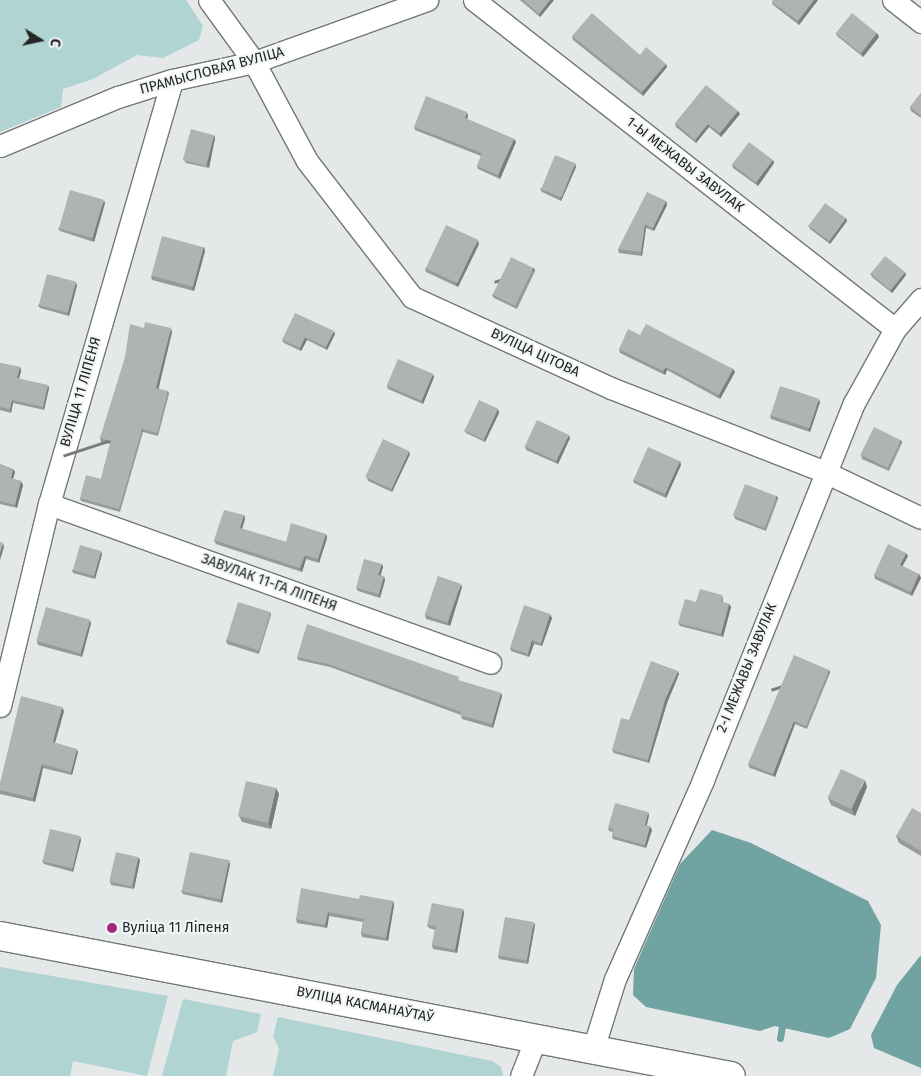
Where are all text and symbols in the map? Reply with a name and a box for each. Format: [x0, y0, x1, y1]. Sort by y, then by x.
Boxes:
north arrow [15, 15, 65, 65]
text: С [46, 37, 64, 48]
street label: ПРАМЫСЛОВАЯ ВУЛІЦА [138, 44, 286, 98]
street label: 1-Ы МЕЖАВЫ ЗАВУЛАК [623, 114, 747, 216]
street label: ВУЛІЦА ЦІТОВА [488, 325, 582, 381]
street label: ВУЛІЦА 11 ЛІПЕНЯ [57, 335, 105, 449]
street label: ЗАВУЛАК 11-ГА ЛІПЕНЯ [199, 551, 339, 615]
street label: 2-І МЕЖАВЫ ЗАВУЛАК [713, 601, 781, 735]
place label: Вуліца 11 Ліпеня [122, 920, 229, 936]
marker: Вуліца 11 Ліпеня [106, 922, 118, 934]
street label: ВУЛІЦА КАСМАНАЎТАЎ [295, 983, 435, 1027]

